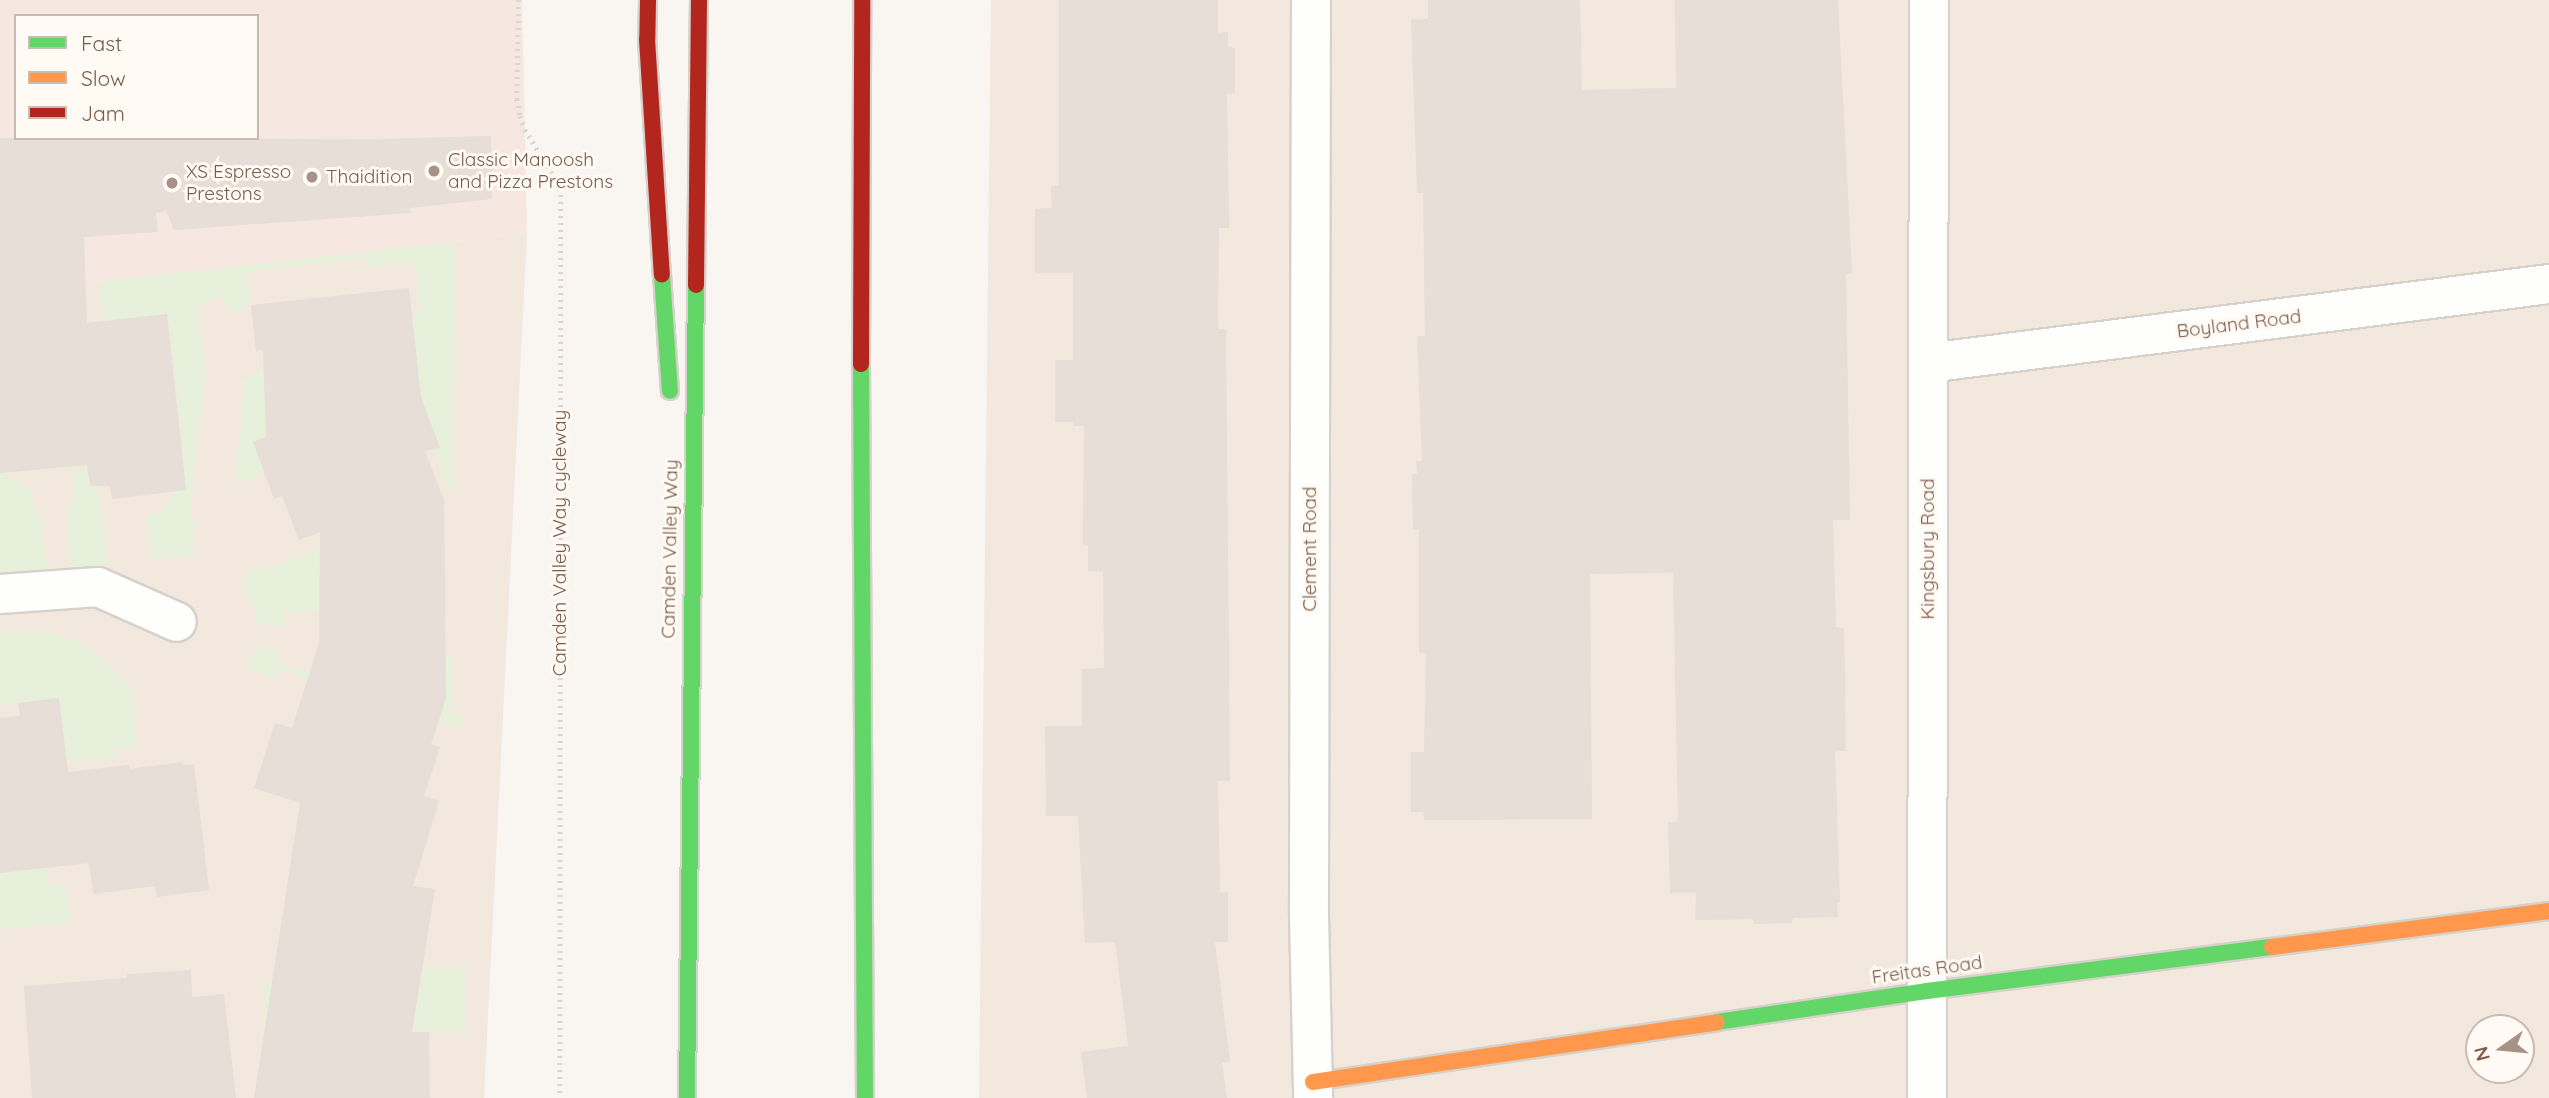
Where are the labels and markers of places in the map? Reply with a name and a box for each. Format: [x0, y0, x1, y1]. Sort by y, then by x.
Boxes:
place label: Classic Manoosh and Pizza Prestons [448, 149, 613, 193]
place label: XS Espresso Prestons [186, 161, 291, 205]
marker: Classic Manoosh and Pizza Prestons [426, 163, 442, 179]
place label: Thaidition [326, 166, 412, 188]
marker: Thaidition [304, 169, 320, 185]
marker: XS Espresso Prestons [164, 175, 180, 191]

